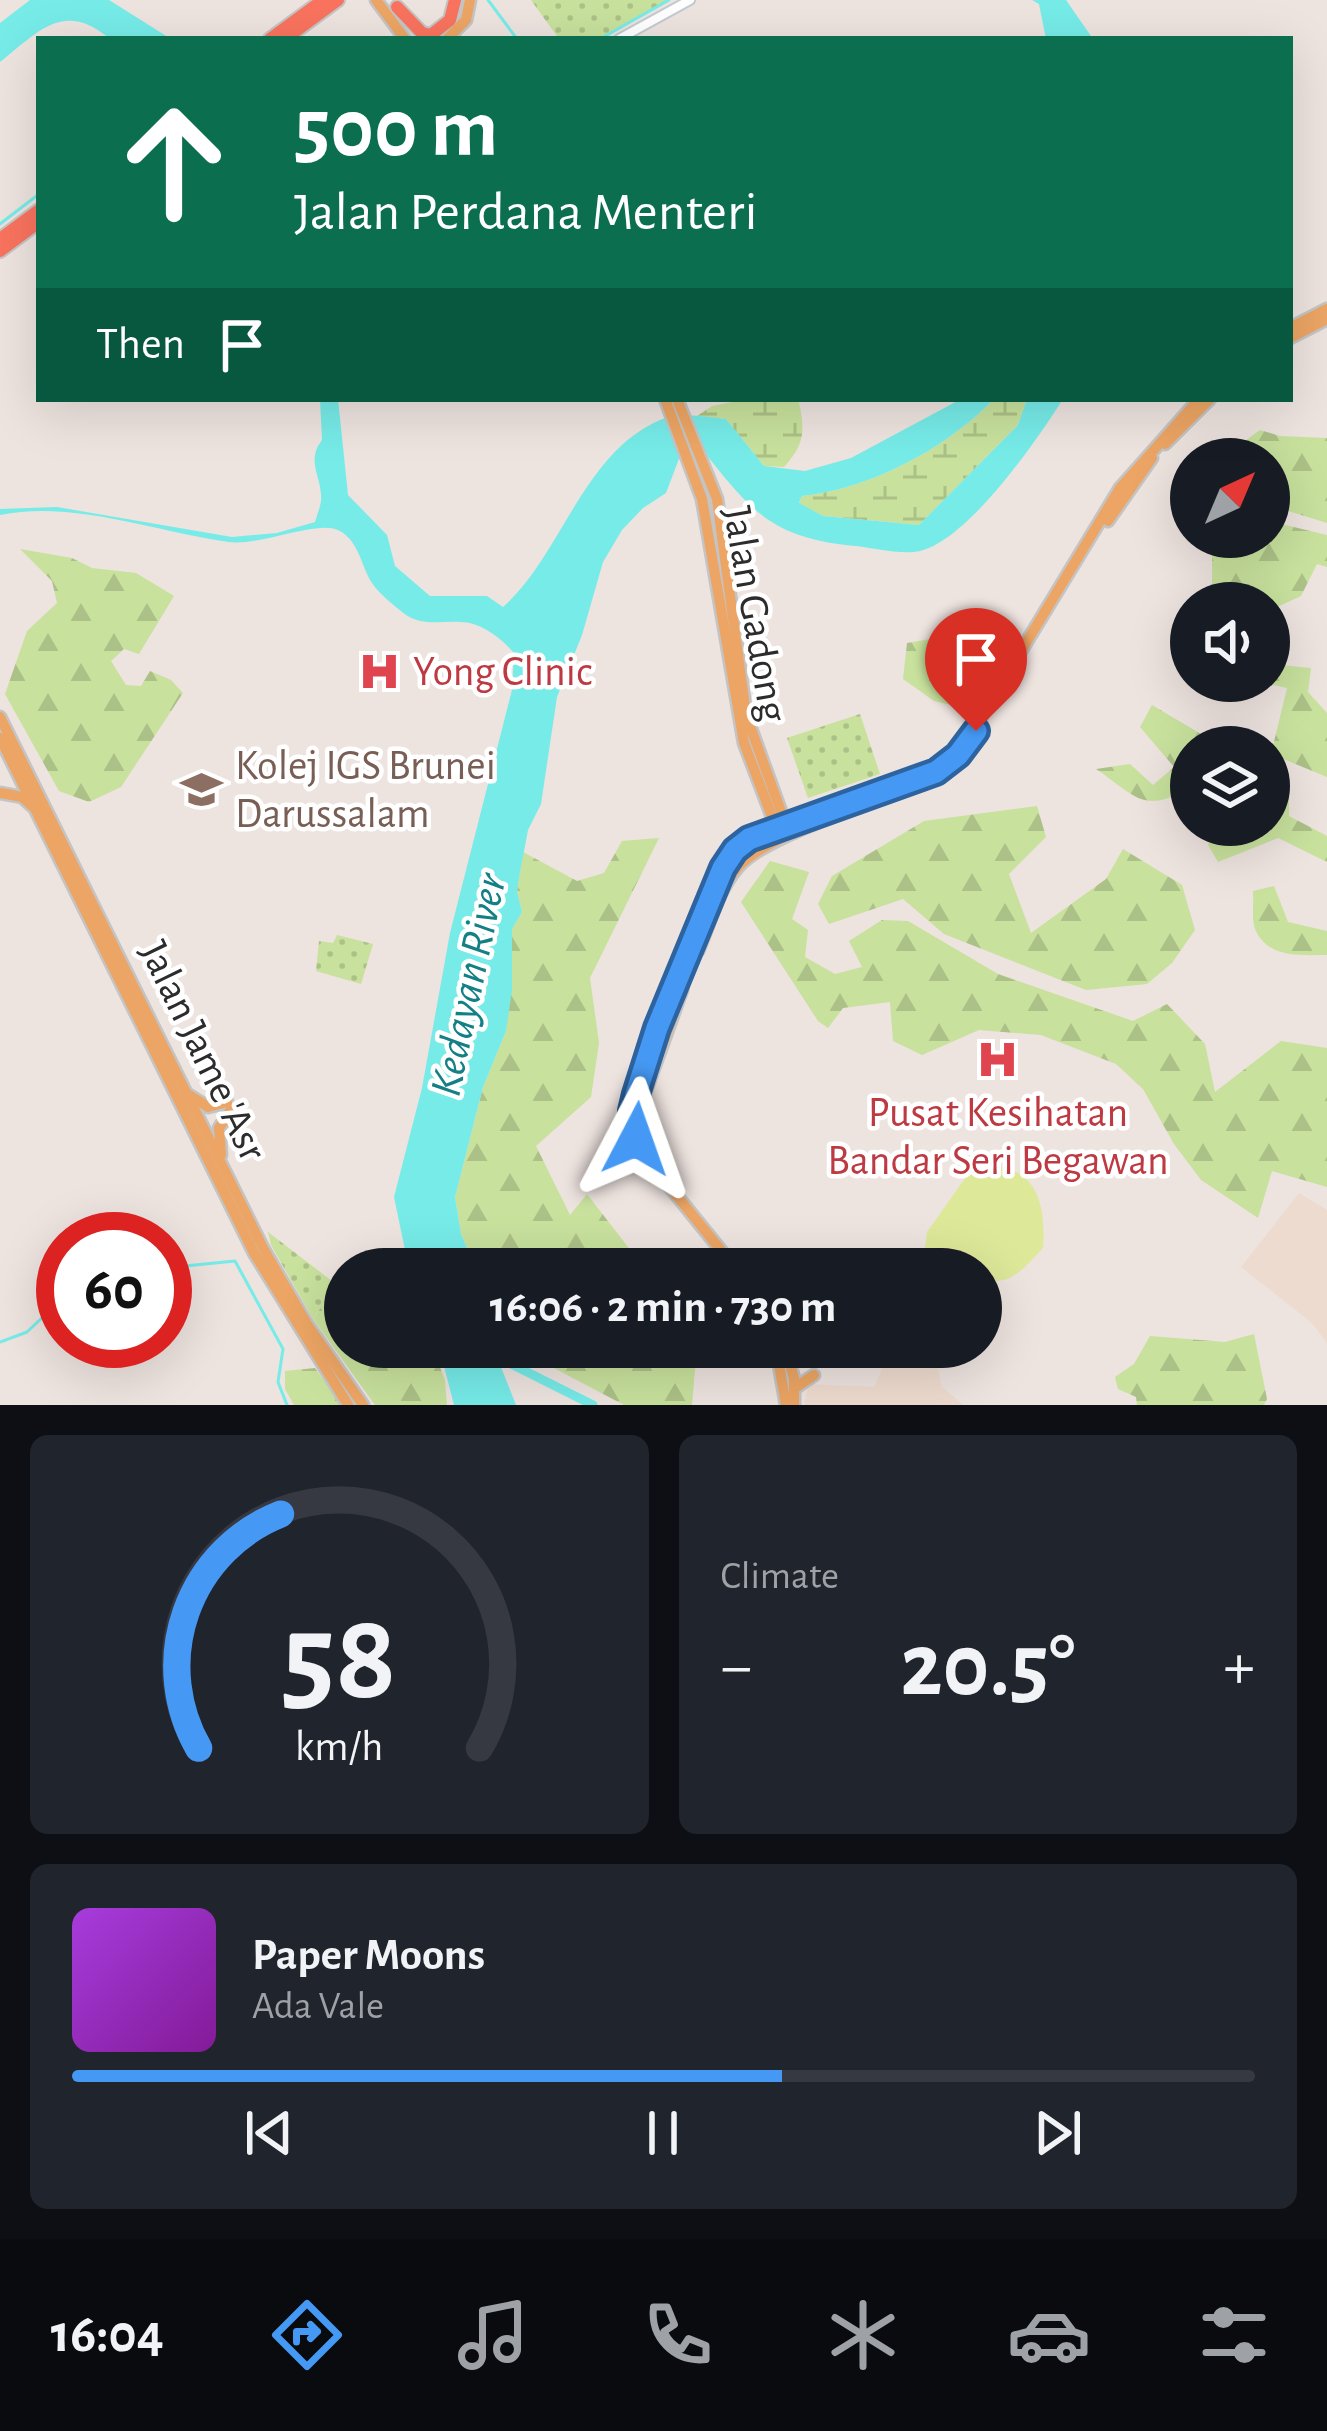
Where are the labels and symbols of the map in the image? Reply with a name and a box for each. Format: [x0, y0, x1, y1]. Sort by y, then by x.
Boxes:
north arrow [1170, 438, 1290, 558]
street label: Jalan Gadong [715, 503, 795, 725]
pin [925, 608, 1027, 731]
hospital icon: Yong Clinic [356, 649, 402, 695]
place label: Yong Clinic [413, 651, 592, 693]
place label: Kolej IGS Brunei Darussalam [235, 745, 496, 835]
school or university icon: Kolej IGS Brunei Darussalam [178, 767, 224, 813]
water label: Kedayan River [423, 868, 515, 1100]
street label: Jalan Jame 'Asr [132, 935, 274, 1168]
hospital icon: Pusat Kesihatan Bandar Seri Begawan [975, 1036, 1021, 1082]
position arrow [573, 1076, 699, 1202]
place label: Pusat Kesihatan Bandar Seri Begawan [827, 1092, 1169, 1182]
speed limit sign: 60 [36, 1212, 192, 1368]

